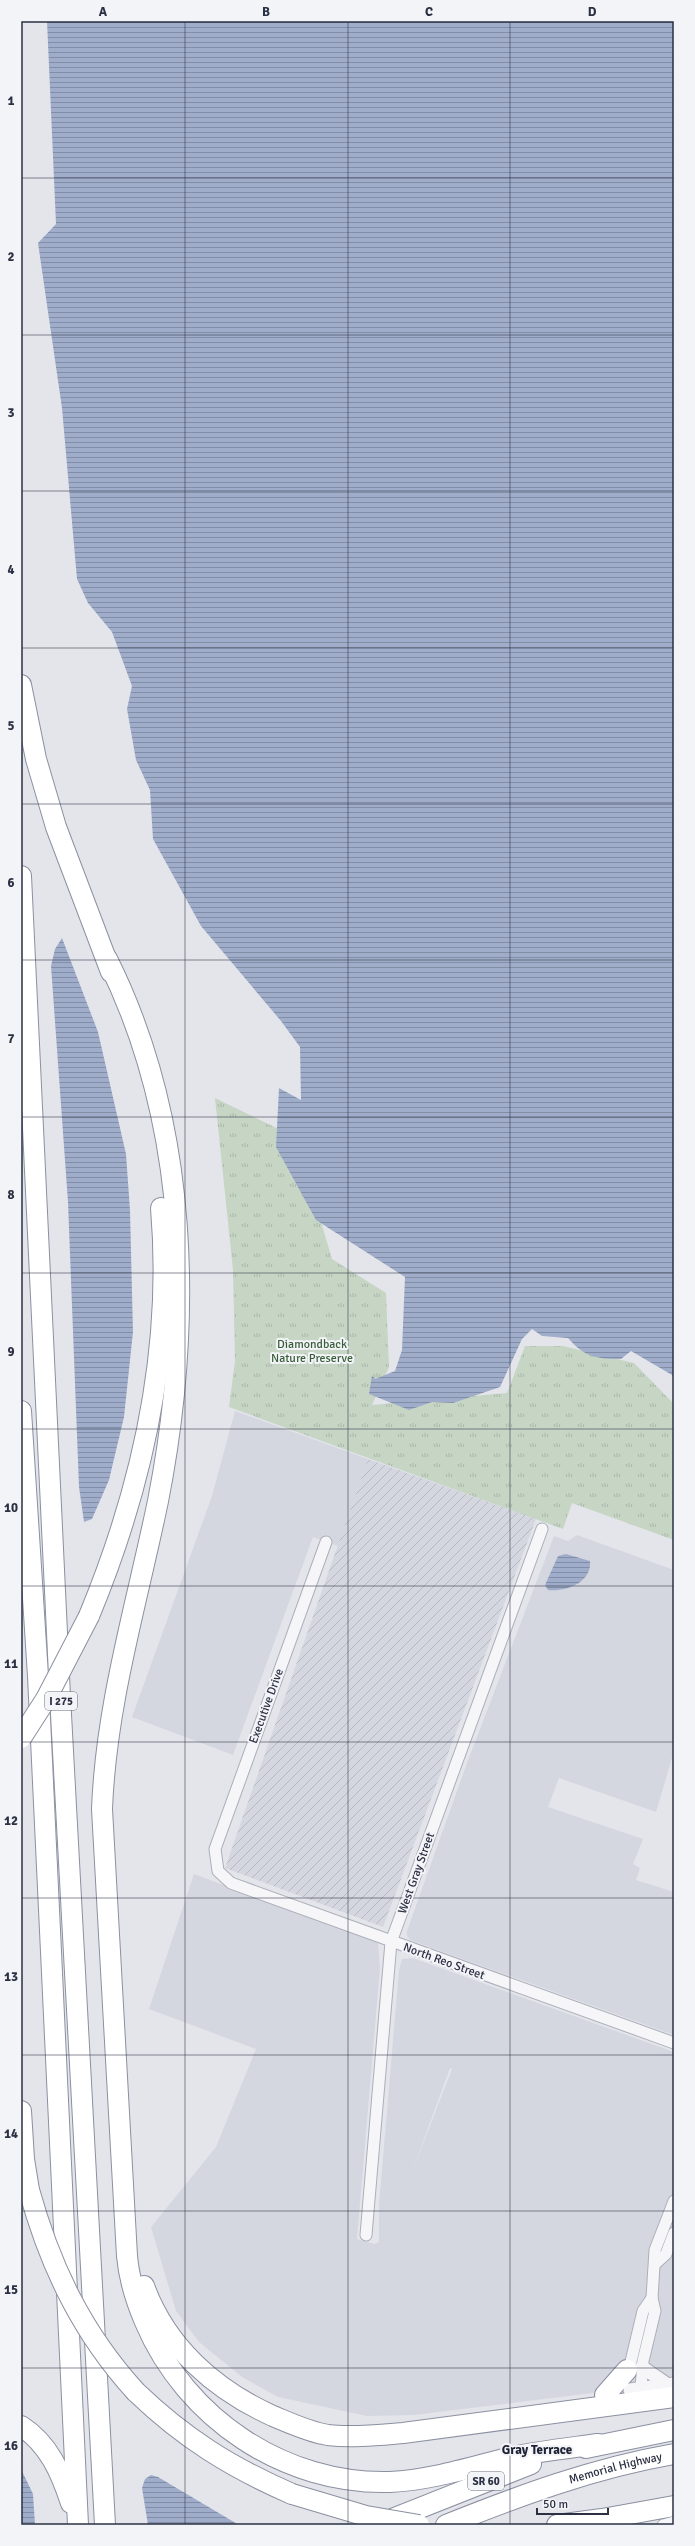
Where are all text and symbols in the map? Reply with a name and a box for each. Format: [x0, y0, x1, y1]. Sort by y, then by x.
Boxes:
text: A [99, 4, 108, 20]
text: B [262, 4, 270, 20]
text: C [425, 4, 433, 20]
text: D [588, 4, 597, 20]
text: 1 [7, 93, 15, 109]
text: 2 [7, 249, 15, 265]
text: 3 [7, 405, 15, 421]
text: 4 [7, 562, 15, 578]
text: 5 [7, 718, 15, 734]
text: 6 [7, 875, 15, 891]
text: 7 [7, 1031, 15, 1047]
text: 8 [7, 1187, 15, 1203]
park label: Diamondback Nature Preserve [271, 1337, 353, 1366]
text: 9 [7, 1344, 15, 1360]
text: 10 [4, 1500, 18, 1516]
text: 11 [4, 1656, 18, 1672]
street label: Executive Drive [246, 1667, 287, 1746]
road number: I 275 [45, 1692, 77, 1710]
text: 12 [4, 1813, 18, 1829]
street label: West Gray Street [395, 1831, 438, 1916]
street label: North Reo Street [401, 1940, 487, 1983]
text: 13 [4, 1969, 18, 1985]
text: 14 [4, 2126, 18, 2142]
text: 15 [4, 2282, 18, 2298]
text: 16 [4, 2438, 18, 2454]
district label: Gray Terrace [502, 2442, 573, 2458]
street label: Memorial Highway [567, 2449, 664, 2488]
road number: SR 60 [468, 2472, 504, 2490]
scale bar [537, 2490, 608, 2516]
text: 50 m [543, 2497, 568, 2512]

